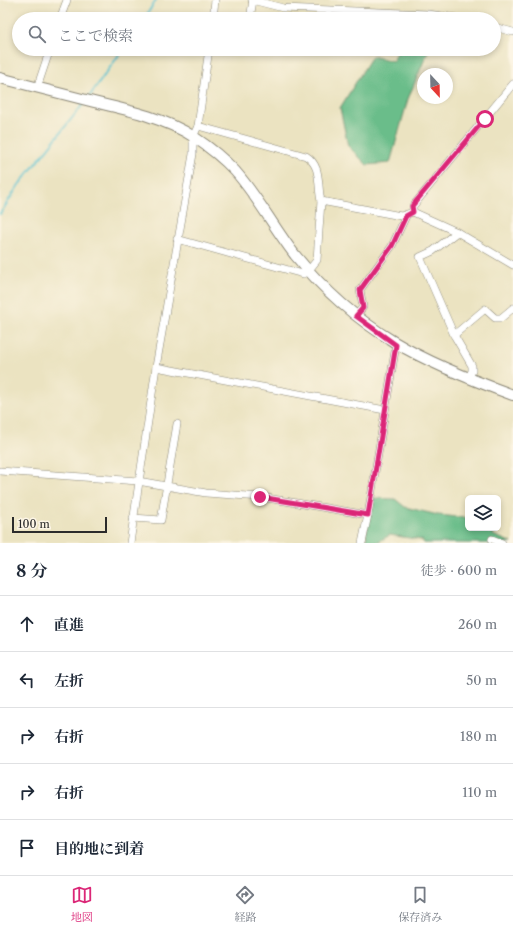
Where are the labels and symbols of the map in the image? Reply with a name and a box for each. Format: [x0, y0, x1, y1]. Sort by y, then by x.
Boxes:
north arrow [417, 68, 453, 104]
route start [476, 110, 494, 128]
route end [251, 488, 269, 506]
scale bar [12, 515, 107, 534]

